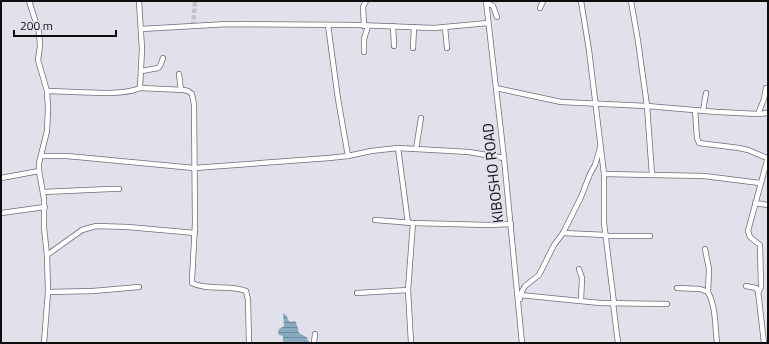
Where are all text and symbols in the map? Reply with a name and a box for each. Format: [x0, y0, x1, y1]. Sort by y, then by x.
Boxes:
scale bar [14, 12, 116, 38]
text: 200 m [20, 16, 53, 35]
street label: KIBOSHO ROAD [476, 122, 509, 224]

